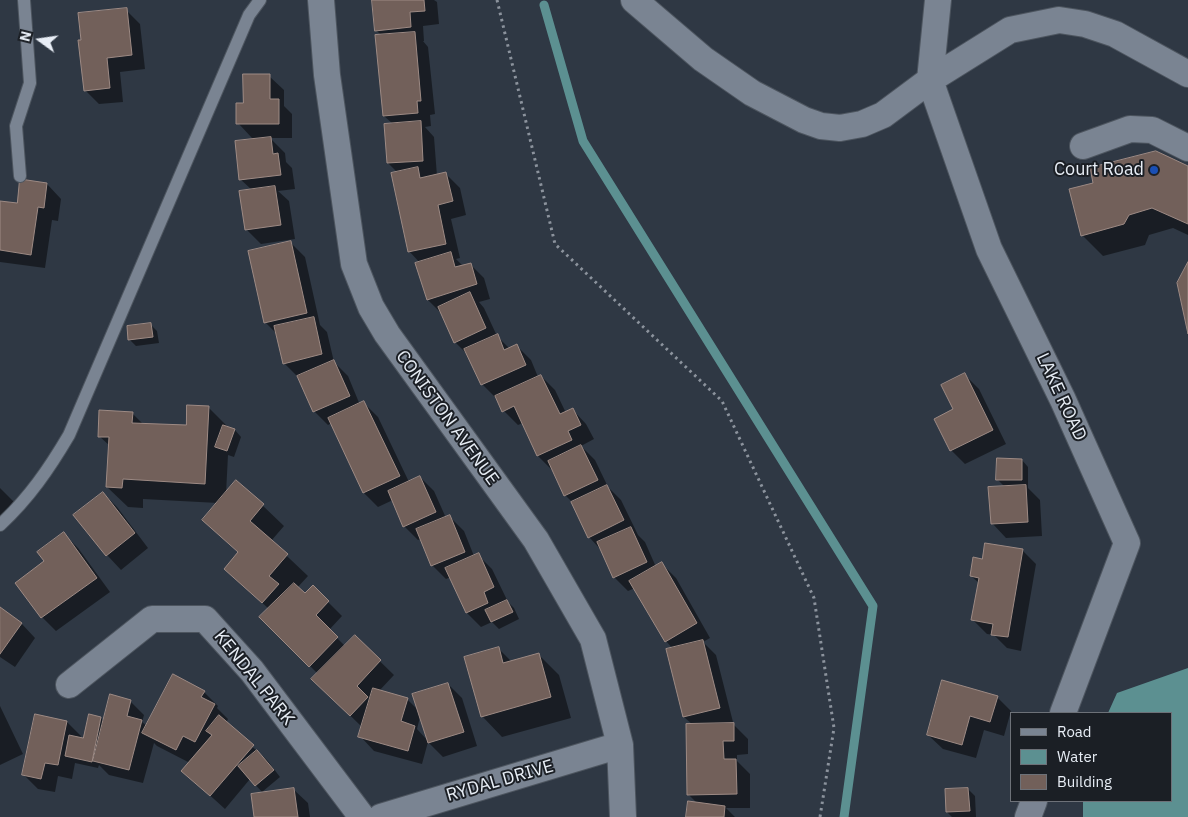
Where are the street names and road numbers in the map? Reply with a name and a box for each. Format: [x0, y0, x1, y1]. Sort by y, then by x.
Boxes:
street label: CONISTON AVENUE [391, 346, 503, 490]
street label: LAKE ROAD [1031, 350, 1091, 444]
street label: KENDAL PARK [209, 626, 299, 730]
street label: RYDAL DRIVE [444, 755, 556, 807]

